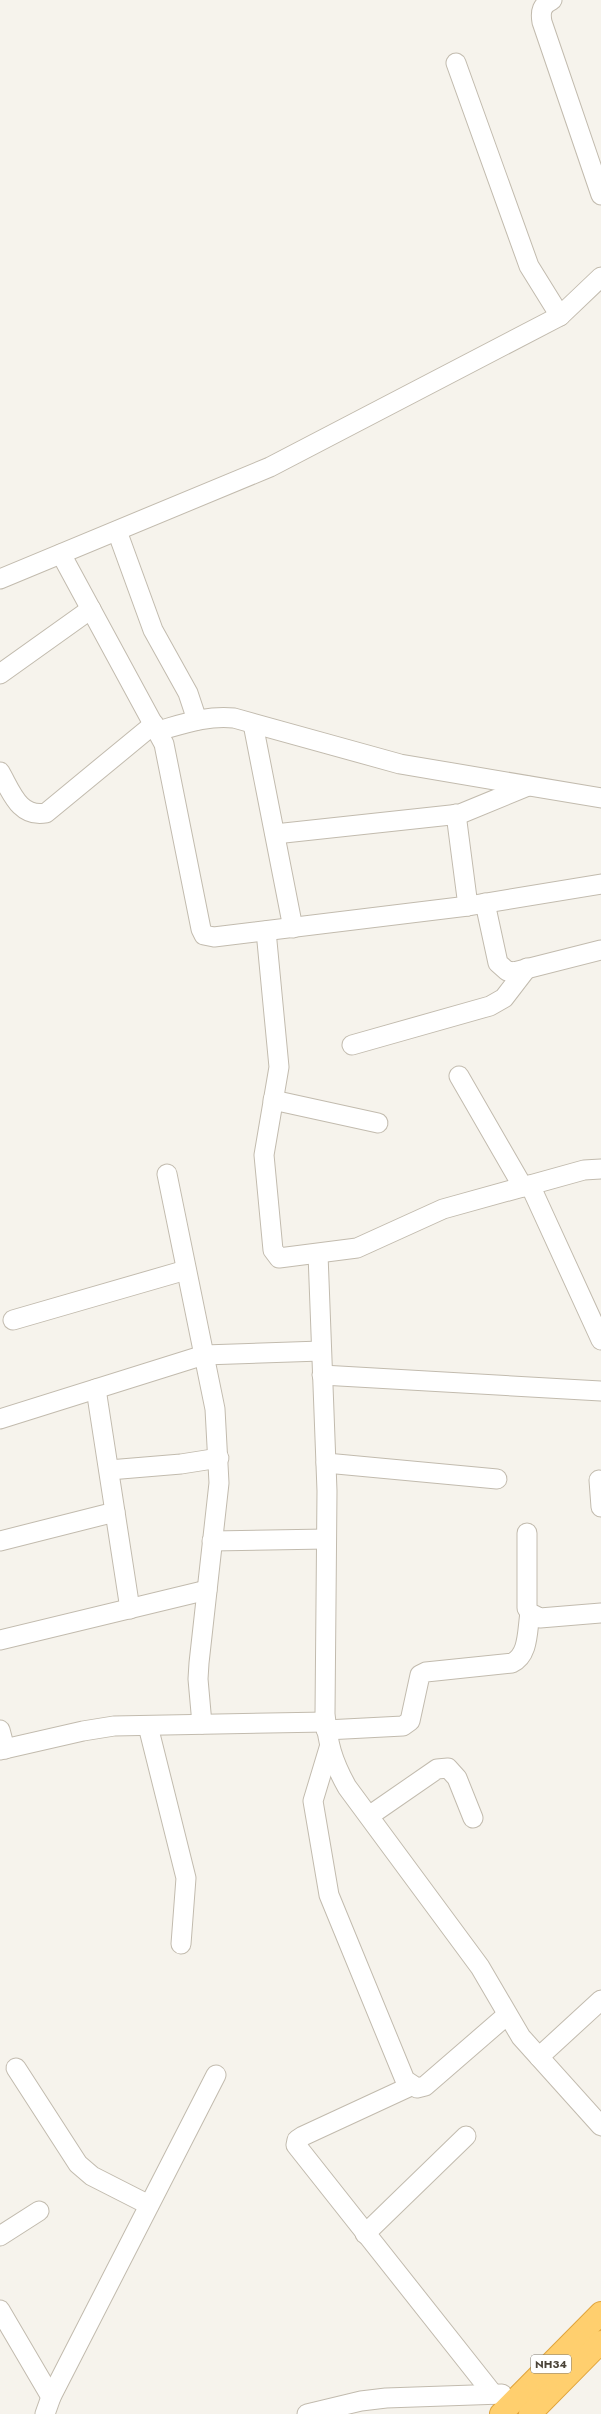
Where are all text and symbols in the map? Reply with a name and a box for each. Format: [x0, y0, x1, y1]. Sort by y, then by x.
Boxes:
road number: NH34 [531, 2355, 571, 2373]

